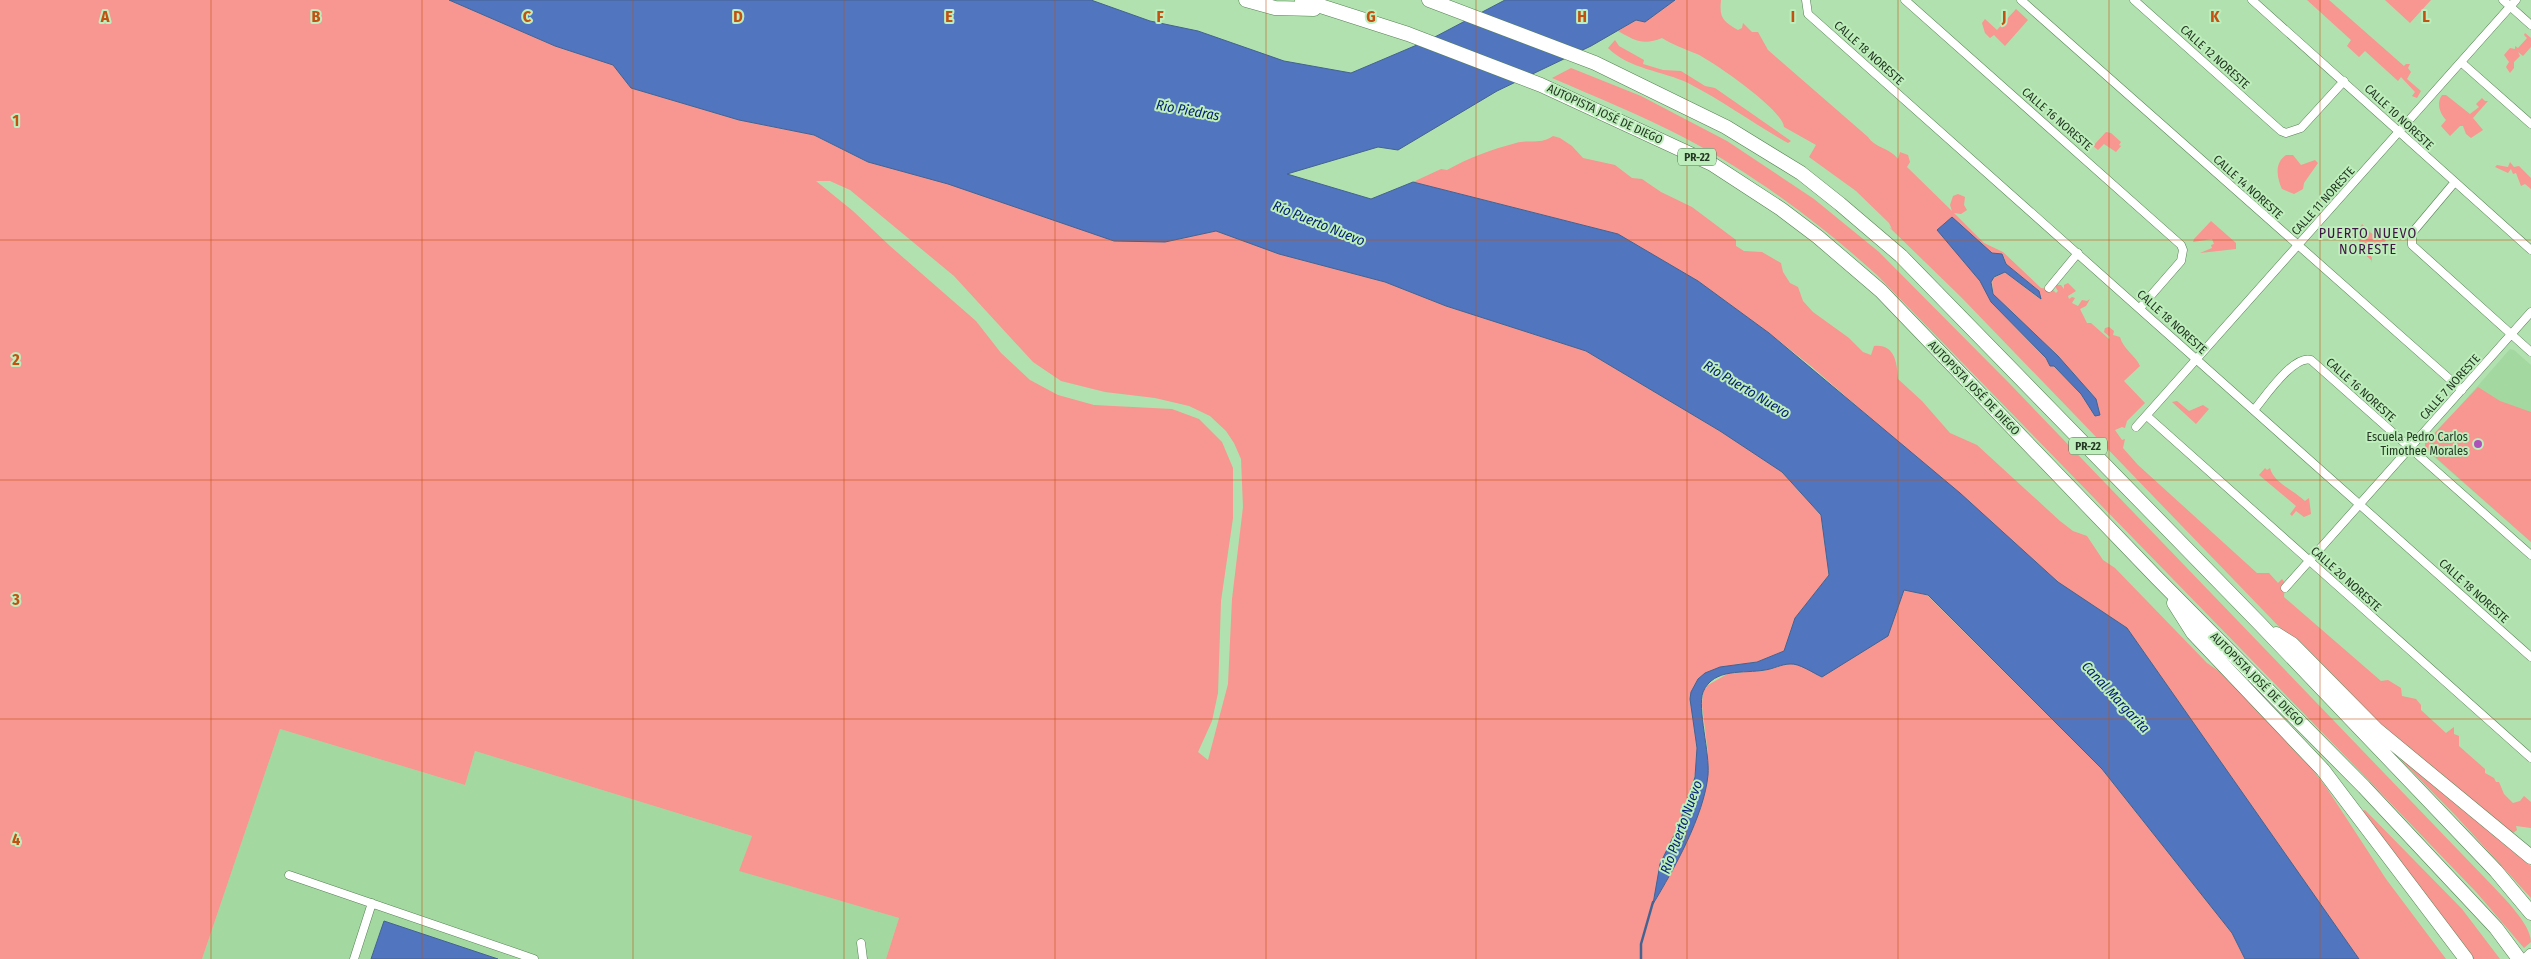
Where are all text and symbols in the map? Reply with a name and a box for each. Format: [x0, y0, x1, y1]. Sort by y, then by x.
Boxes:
text: A [100, 7, 110, 26]
text: B [312, 7, 321, 26]
text: C [523, 7, 532, 26]
text: D [733, 7, 743, 26]
text: E [945, 7, 953, 26]
text: F [1156, 7, 1164, 26]
text: G [1366, 7, 1376, 26]
text: H [1577, 7, 1587, 26]
text: I [1791, 7, 1795, 26]
text: J [2001, 7, 2006, 26]
text: K [2210, 7, 2220, 26]
text: L [2422, 7, 2430, 26]
street label: CALLE 18 NORESTE [1831, 18, 1907, 88]
street label: CALLE 12 NORESTE [2178, 22, 2253, 92]
street label: AUTOPISTA JOSÉ DE DIEGO [1545, 80, 1665, 147]
street label: CALLE 10 NORESTE [2362, 82, 2437, 153]
street label: CALLE 16 NORESTE [2019, 85, 2095, 154]
water label: Río Piedras [1155, 97, 1221, 124]
text: 1 [13, 111, 19, 130]
road number: PR-22 [1678, 148, 1716, 166]
street label: CALLE 14 NORESTE [2210, 152, 2286, 222]
street label: CALLE 11 NORESTE [2289, 164, 2358, 238]
water label: Río Puerto Nuevo [1270, 197, 1367, 250]
district label: PUERTO NUEVO NORESTE [2319, 225, 2417, 258]
street label: CALLE 18 NORESTE [2134, 287, 2210, 357]
street label: AUTOPISTA JOSÉ DE DIEGO [1925, 337, 2023, 438]
text: 2 [11, 350, 20, 369]
street label: CALLE 7 NORESTE [2417, 351, 2483, 422]
street label: CALLE 16 NORESTE [2323, 355, 2399, 425]
water label: Río Puerto Nuevo [1700, 357, 1793, 422]
place label: Escuela Pedro Carlos Timothee Morales [2366, 430, 2468, 458]
road number: PR-22 [2069, 438, 2107, 454]
marker: Escuela Pedro Carlos Timothee Morales [2472, 438, 2484, 450]
street label: CALLE 20 NORESTE [2308, 544, 2384, 614]
street label: CALLE 18 NORESTE [2436, 556, 2512, 626]
text: 3 [11, 590, 20, 609]
street label: AUTOPISTA JOSÉ DE DIEGO [2208, 629, 2307, 728]
water label: Canal Margarita [2078, 658, 2153, 737]
water label: Río Puerto Nuevo [1657, 778, 1706, 876]
text: 4 [12, 830, 20, 849]

